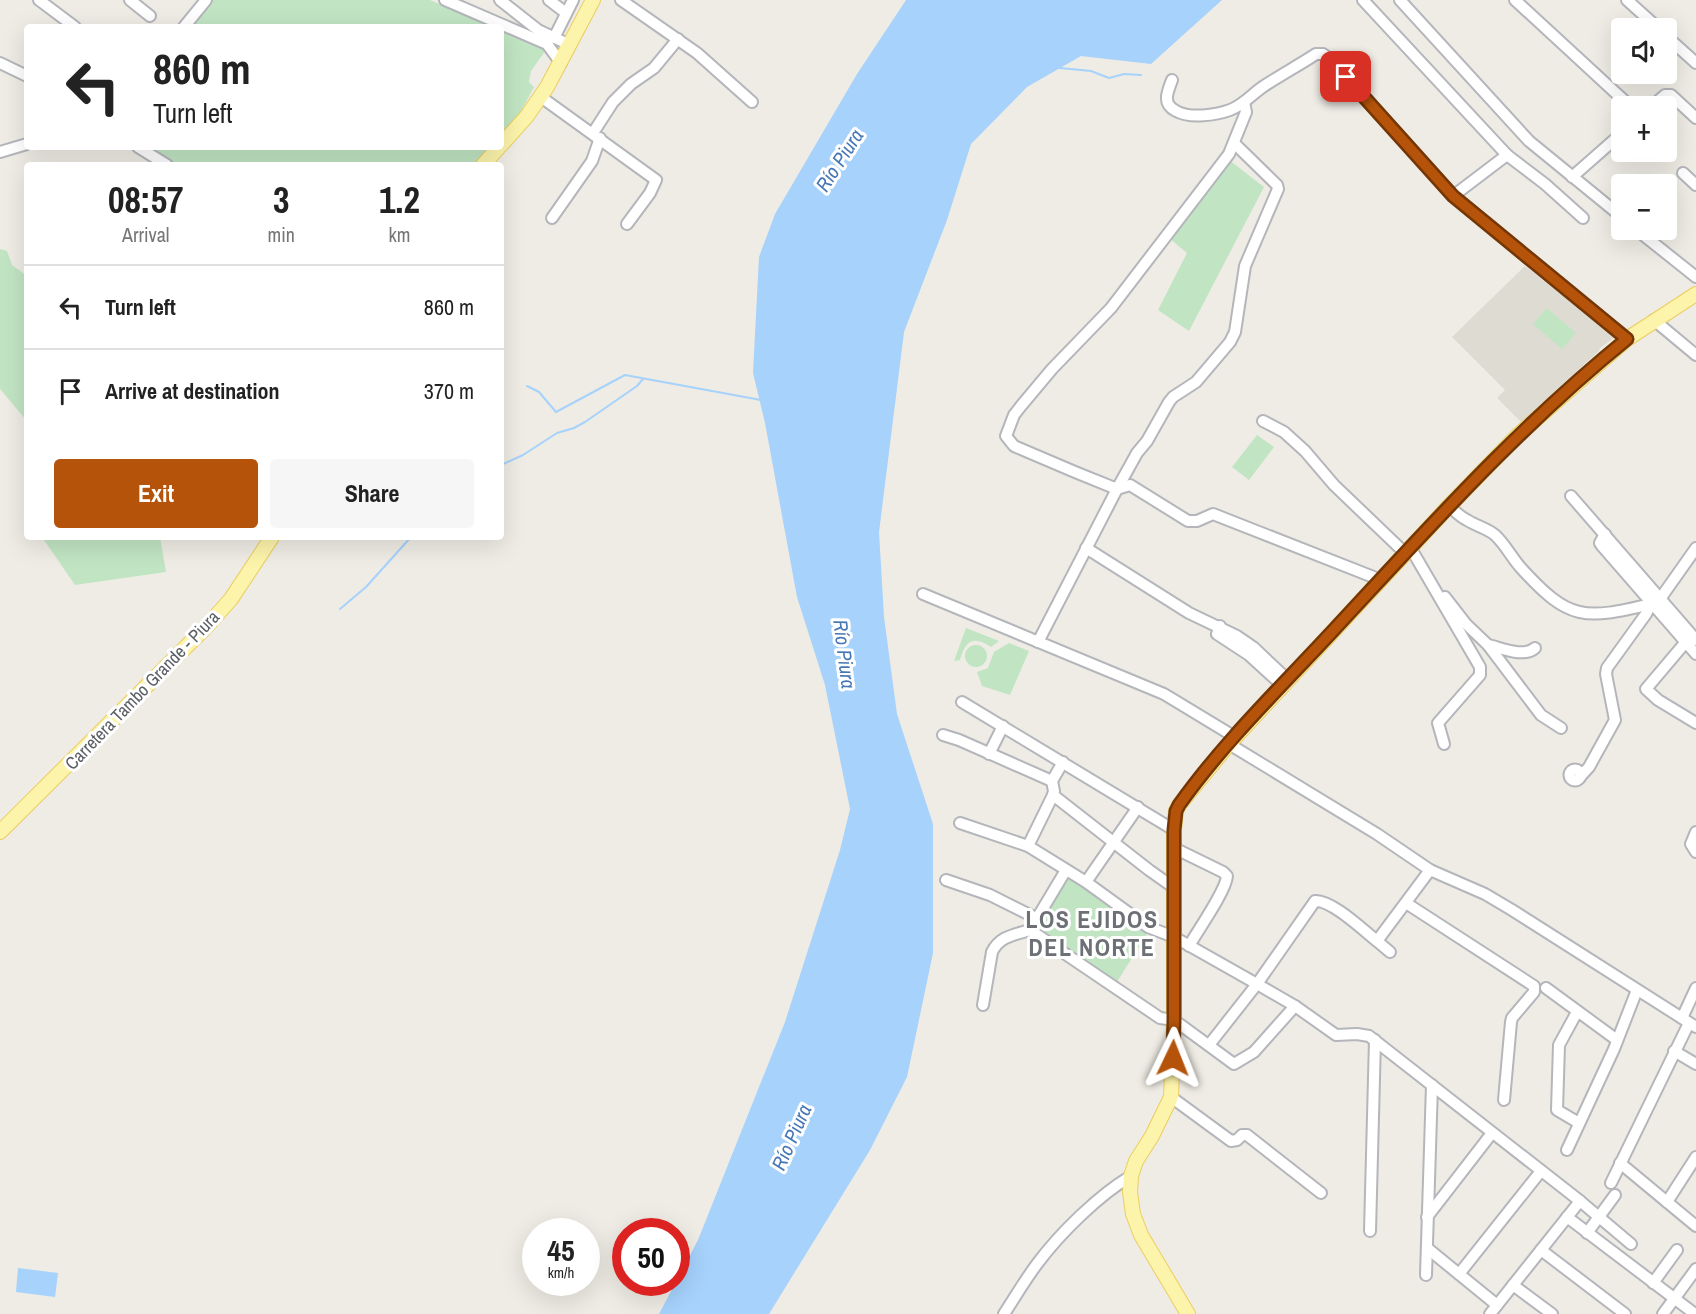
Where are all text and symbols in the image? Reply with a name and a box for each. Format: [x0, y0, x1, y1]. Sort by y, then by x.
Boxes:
map controls [1611, 18, 1677, 240]
button: sound [1611, 18, 1677, 84]
text: 860 m [153, 41, 251, 97]
icon: left [54, 48, 132, 126]
pin [1320, 51, 1371, 102]
icon: arrive [1329, 60, 1362, 93]
text: Turn left [153, 95, 232, 131]
button: + [1611, 96, 1677, 162]
water label: Río Piura [809, 124, 869, 196]
button: − [1611, 174, 1677, 240]
text: 08:57 [108, 176, 184, 224]
text: 3 [273, 176, 289, 224]
text: 1.2 [379, 176, 420, 224]
text: Arrival [122, 221, 169, 248]
text: min [268, 221, 295, 248]
text: km [388, 221, 410, 248]
icon: left [54, 291, 87, 324]
text: Turn left [105, 292, 176, 322]
text: 860 m [424, 292, 474, 322]
icon: arrive [54, 375, 87, 408]
text: Arrive at destination [105, 376, 279, 406]
text: 370 m [424, 376, 474, 406]
button: Exit [54, 459, 258, 528]
button: Share [270, 459, 474, 528]
street label: Carretera Tambo Grande - Piura [59, 605, 225, 775]
water label: Río Piura [827, 618, 863, 690]
district label: LOS EJIDOS DEL NORTE [1025, 903, 1159, 963]
position arrow [1141, 1026, 1205, 1090]
water label: Río Piura [765, 1100, 817, 1174]
speed limit sign: 50 [612, 1218, 690, 1296]
text: 45 [547, 1230, 575, 1270]
text: km/h [548, 1262, 574, 1283]

